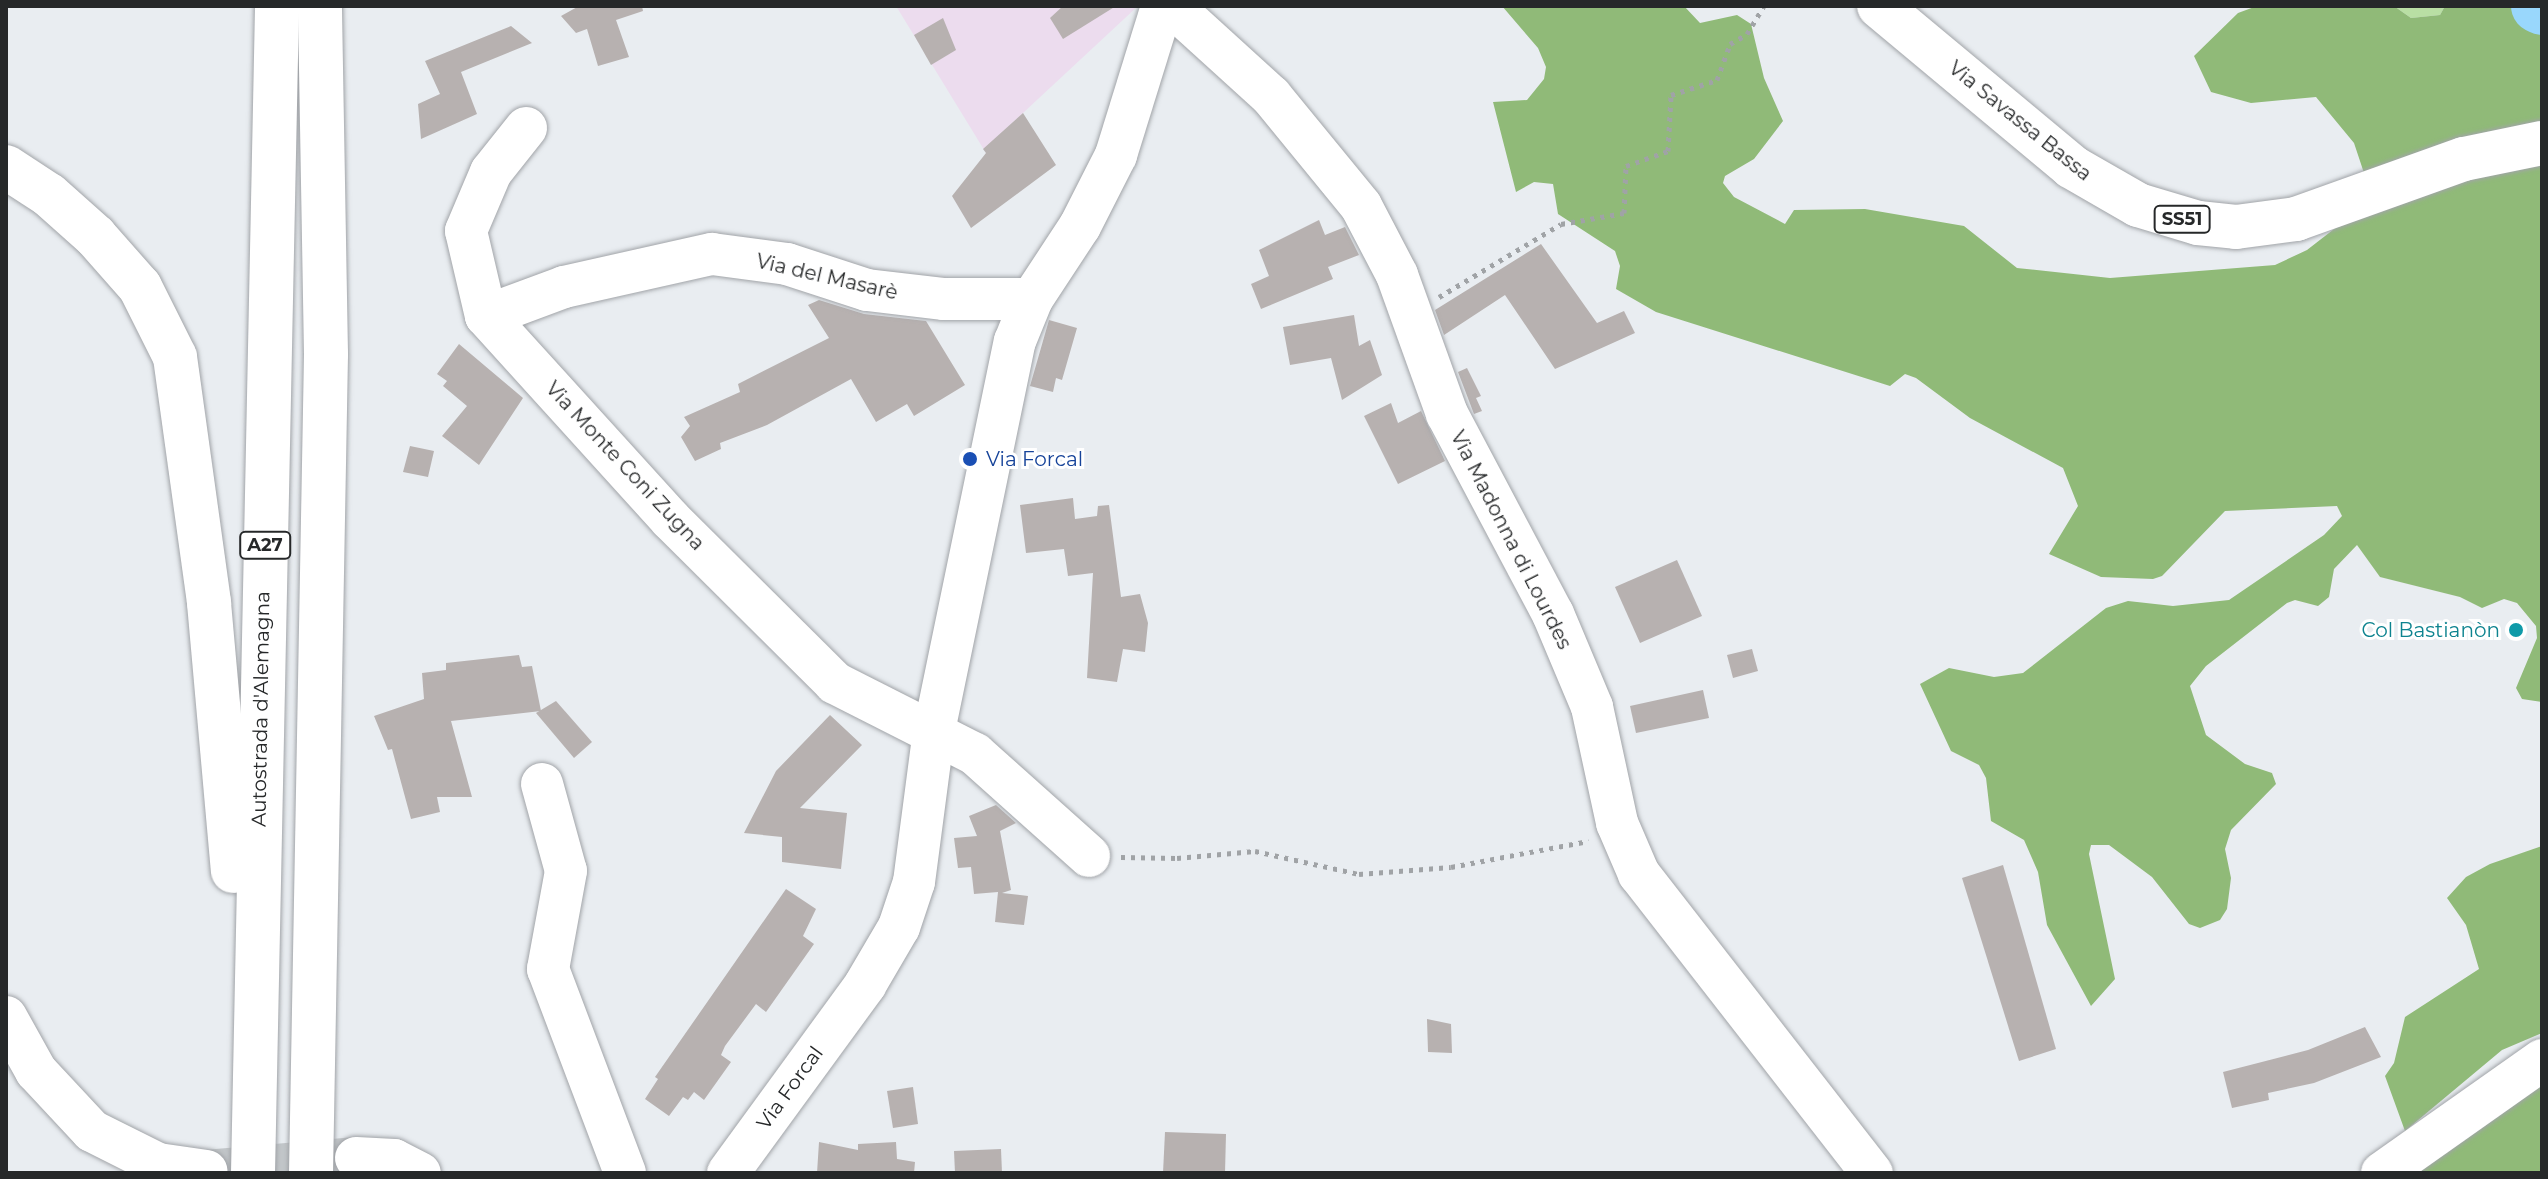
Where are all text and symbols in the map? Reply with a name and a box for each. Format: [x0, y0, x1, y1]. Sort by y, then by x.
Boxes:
street label: Via Savassa Bassa [1944, 56, 2096, 186]
road number: SS51 [2152, 205, 2212, 233]
street label: Via del Masarè [754, 249, 900, 305]
street label: Via Monte Coni Zugna [541, 377, 709, 555]
street label: Via Madonna di Lourdes [1445, 427, 1577, 653]
place label: Via Forcal [986, 447, 1083, 471]
marker: Via Forcal [961, 450, 979, 468]
road number: A27 [239, 531, 291, 559]
street label: Autostrada d'Alemagna [247, 591, 275, 827]
place label: Col Bastianòn [2362, 618, 2500, 642]
marker: Col Bastianòn [2507, 621, 2525, 639]
street label: Via Forcal [752, 1042, 828, 1134]

